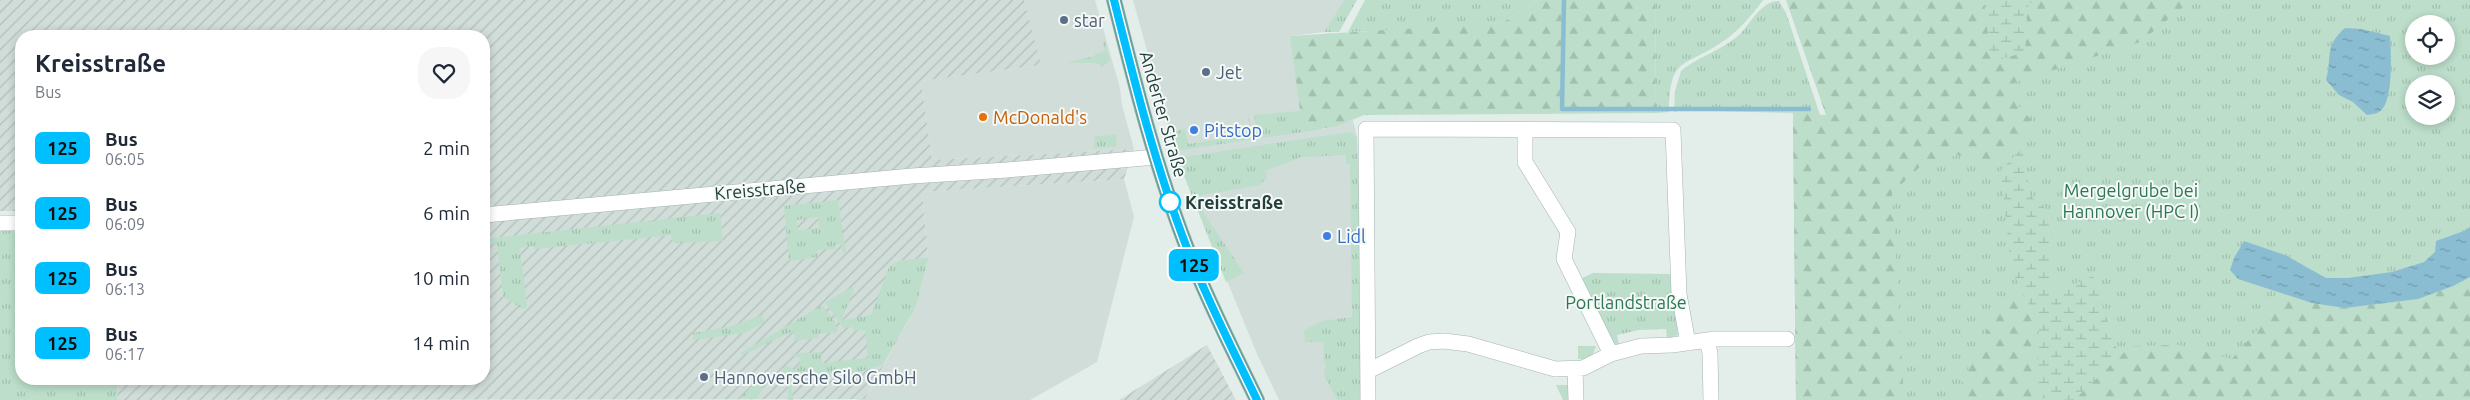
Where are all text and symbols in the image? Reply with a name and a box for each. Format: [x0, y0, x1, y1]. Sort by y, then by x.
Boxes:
place label: star [1074, 10, 1105, 30]
marker: star [1058, 14, 1070, 26]
map controls [2405, 15, 2455, 125]
button: locate [2405, 15, 2455, 65]
button: heart [418, 47, 470, 99]
street label: Anderter Straße [1136, 48, 1192, 180]
text: Kreisstraße [35, 50, 166, 77]
place label: Jet [1216, 62, 1242, 82]
marker: Jet [1200, 66, 1212, 78]
button: layers [2405, 75, 2455, 125]
text: Bus [35, 83, 61, 101]
place label: McDonald's [993, 107, 1087, 127]
marker: McDonald's [977, 111, 989, 123]
place label: Pitstop [1204, 120, 1262, 140]
marker: Pitstop [1188, 124, 1200, 136]
text: Bus [105, 128, 138, 150]
text: 2 min [423, 137, 470, 159]
text: 125 [47, 138, 78, 158]
text: 06:05 [105, 150, 145, 168]
street label: Kreisstraße [713, 175, 807, 203]
park label: Mergelgrube bei Hannover (HPC I) [2063, 180, 2199, 222]
marker: Kreisstraße [1159, 191, 1181, 213]
place label: Kreisstraße [1185, 192, 1283, 212]
text: Bus [105, 193, 138, 215]
text: 6 min [423, 202, 470, 224]
text: 125 [47, 203, 78, 223]
text: 06:09 [105, 215, 145, 233]
place label: Lidl [1337, 226, 1366, 246]
marker: Lidl [1321, 230, 1333, 242]
line badge: 125 [1165, 249, 1223, 281]
text: 125 [1179, 255, 1209, 275]
text: Bus [105, 258, 138, 280]
text: 10 min [412, 267, 470, 289]
text: 125 [47, 268, 78, 288]
text: 06:13 [105, 280, 145, 298]
park label: Portlandstraße [1565, 292, 1687, 312]
text: Bus [105, 323, 138, 345]
text: 14 min [412, 332, 470, 354]
text: 125 [47, 333, 78, 353]
text: 06:17 [105, 345, 145, 363]
place label: Hannoversche Silo GmbH [714, 367, 917, 387]
marker: Hannoversche Silo GmbH [698, 371, 710, 383]

